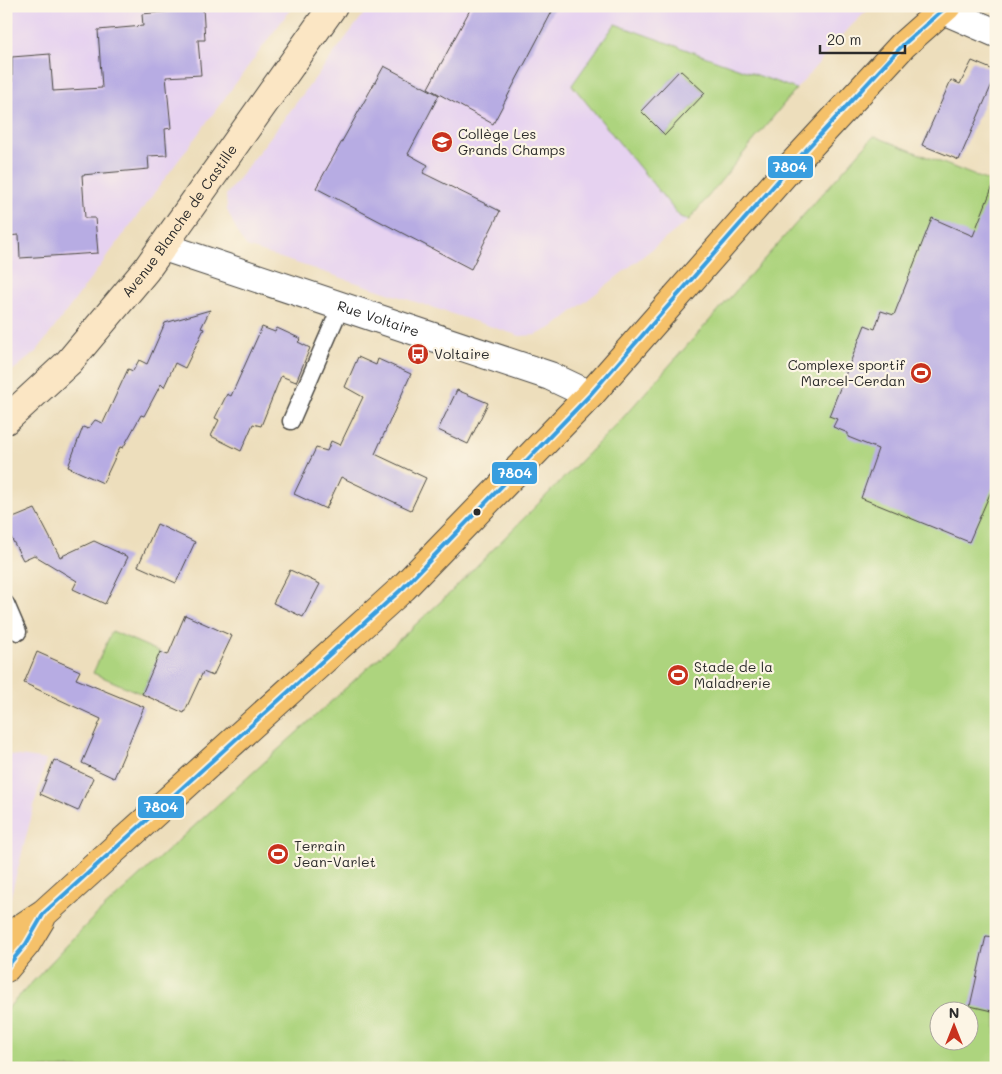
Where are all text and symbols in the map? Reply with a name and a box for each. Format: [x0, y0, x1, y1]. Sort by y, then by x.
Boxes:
scale bar [820, 22, 904, 54]
text: 20 m [827, 29, 861, 49]
place label: Collège Les Grands Champs [458, 124, 565, 159]
school or university icon: Collège Les Grands Champs [430, 130, 454, 154]
street label: Avenue Blanche de Castille [117, 140, 241, 301]
line badge: 7804 [767, 155, 814, 179]
text: 7804 [773, 157, 807, 176]
street label: Rue Voltaire [335, 296, 422, 341]
bus stop icon: Voltaire [406, 342, 430, 366]
place label: Voltaire [434, 344, 490, 363]
place label: Complexe sportif Marcel-Cerdan [788, 355, 906, 390]
sports icon: Complexe sportif Marcel-Cerdan [909, 361, 933, 385]
line badge: 7804 [491, 461, 538, 485]
text: 7804 [498, 463, 532, 482]
unlabelled marker [472, 507, 482, 517]
place label: Stade de la Maladrerie [694, 657, 773, 692]
sports icon: Stade de la Maladrerie [666, 663, 690, 687]
line badge: 7804 [137, 795, 185, 819]
text: 7804 [144, 797, 178, 816]
place label: Terrain Jean-Varlet [294, 836, 376, 871]
sports icon: Terrain Jean-Varlet [266, 842, 290, 866]
north arrow [930, 1002, 980, 1052]
text: N [949, 1003, 959, 1022]

